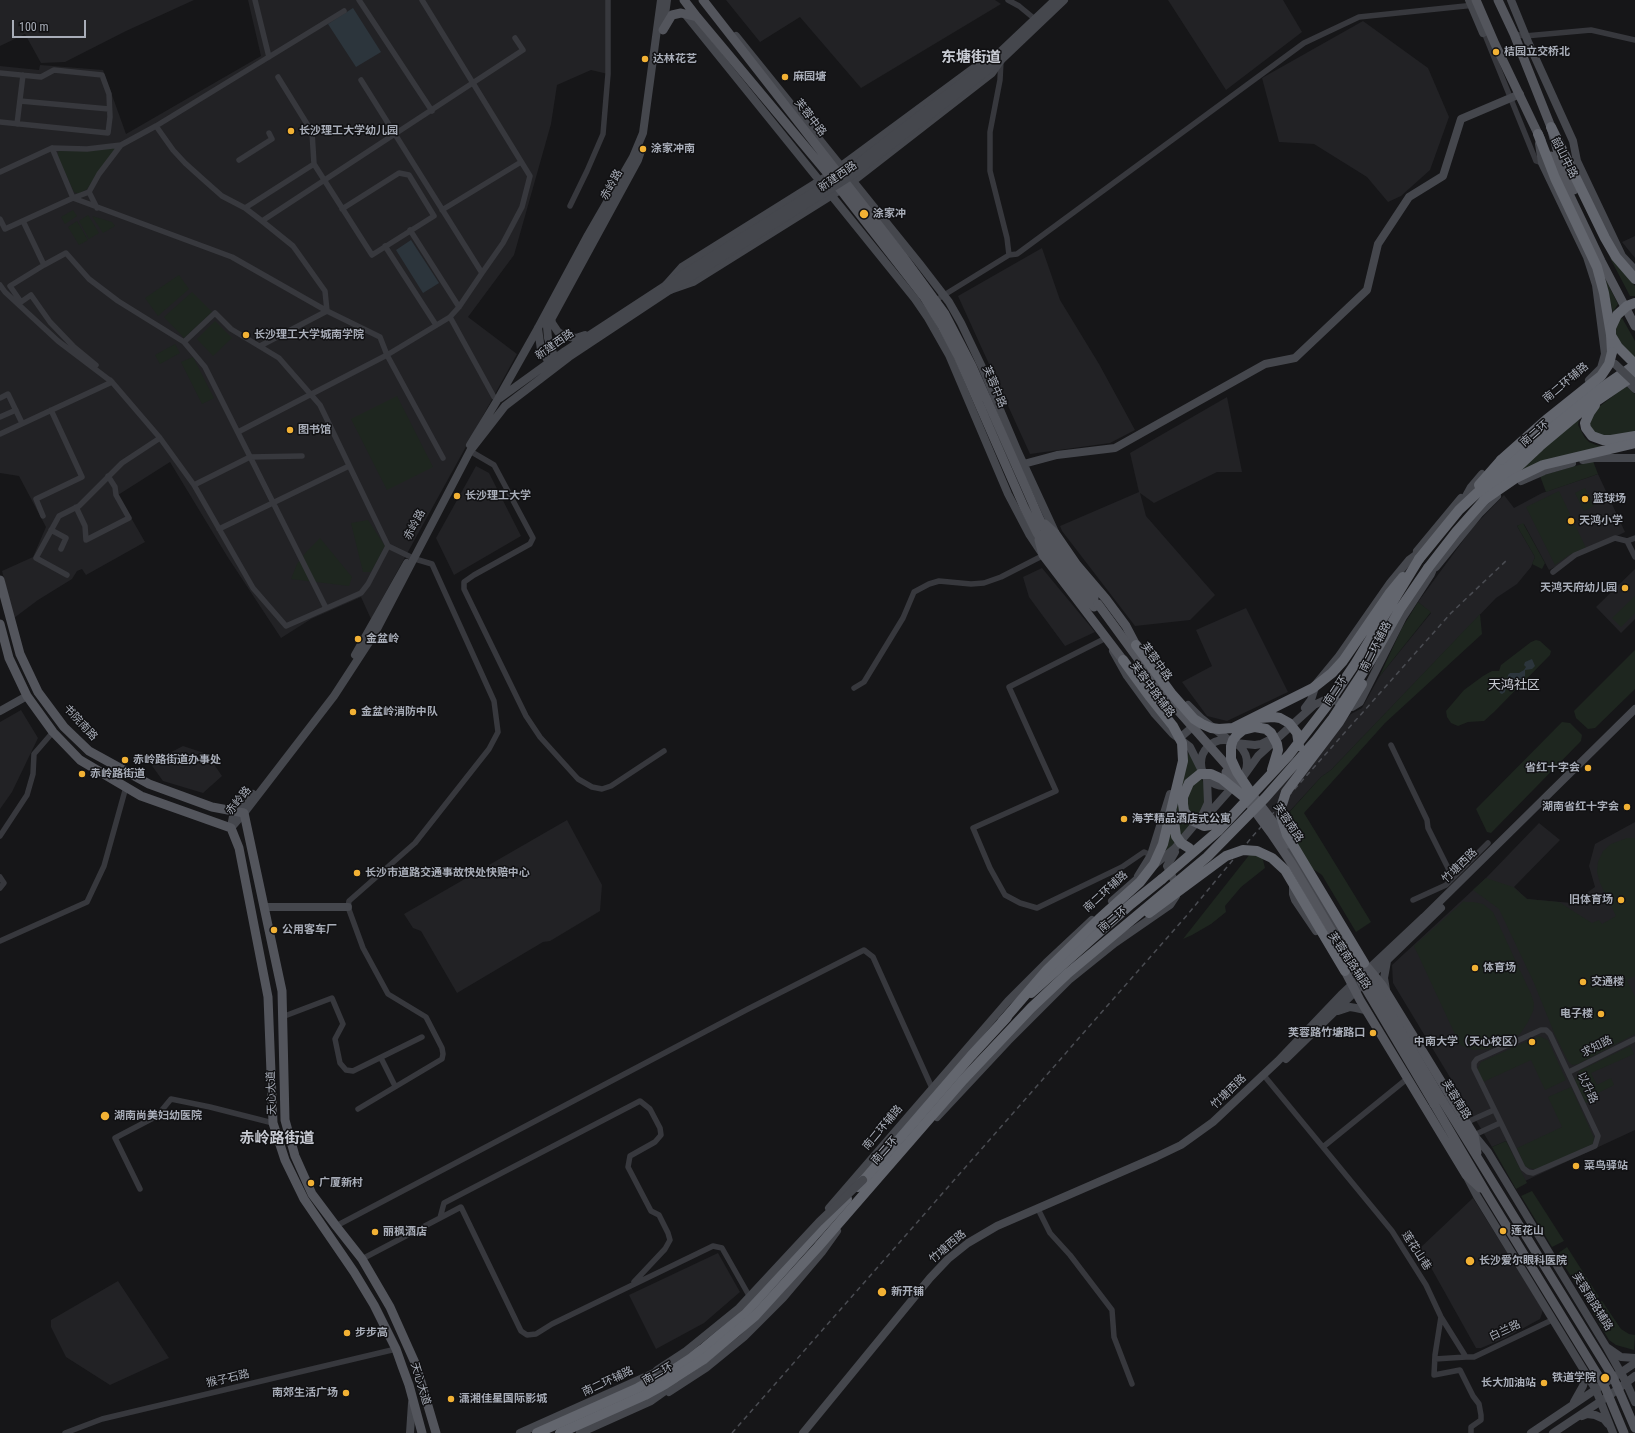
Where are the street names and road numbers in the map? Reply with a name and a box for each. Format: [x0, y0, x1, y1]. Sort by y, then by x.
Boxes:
street label: 芙蓉中路 [791, 97, 829, 139]
street label: 韶山中路 [1548, 135, 1580, 181]
street label: 新建西路 [816, 159, 860, 195]
street label: 赤岭路 [598, 167, 626, 203]
street label: 新建西路 [533, 327, 577, 363]
street label: 南二环辅路 [1541, 360, 1591, 406]
street label: 芙蓉中路 [979, 364, 1009, 410]
street label: 南二环 [1518, 418, 1552, 450]
street label: 赤岭路 [401, 507, 429, 543]
street label: 南二环辅路 [1358, 620, 1394, 674]
street label: 芙蓉中路 [1138, 640, 1174, 684]
street label: 芙蓉中路辅路 [1127, 660, 1177, 720]
street label: 南二环 [1321, 674, 1351, 708]
street label: 书院南路 [60, 702, 100, 744]
street label: 赤岭路 [223, 784, 255, 818]
street label: 芙蓉南路 [1270, 801, 1306, 845]
street label: 竹塘西路 [1440, 846, 1480, 886]
street label: 南二环辅路 [1081, 869, 1131, 915]
street label: 南二环 [1096, 904, 1130, 936]
street label: 芙蓉南路辅路 [1325, 930, 1373, 992]
street label: 求知路 [1579, 1034, 1615, 1060]
street label: 以升路 [1574, 1070, 1600, 1106]
street label: 天心大道 [265, 1071, 279, 1115]
street label: 竹塘西路 [1209, 1072, 1249, 1112]
street label: 芙蓉南路 [1439, 1078, 1473, 1122]
street label: 南二环辅路 [860, 1103, 906, 1153]
street label: 南二环 [869, 1134, 901, 1168]
street label: 竹塘西路 [927, 1228, 969, 1266]
street label: 莲花山巷 [1398, 1229, 1434, 1273]
street label: 芙蓉南路辅路 [1569, 1271, 1615, 1333]
street label: 白兰路 [1487, 1318, 1523, 1344]
street label: 南二环 [640, 1360, 676, 1388]
street label: 天心大道 [407, 1361, 433, 1407]
street label: 南二环辅路 [580, 1364, 636, 1400]
street label: 猴子石路 [205, 1368, 251, 1390]

